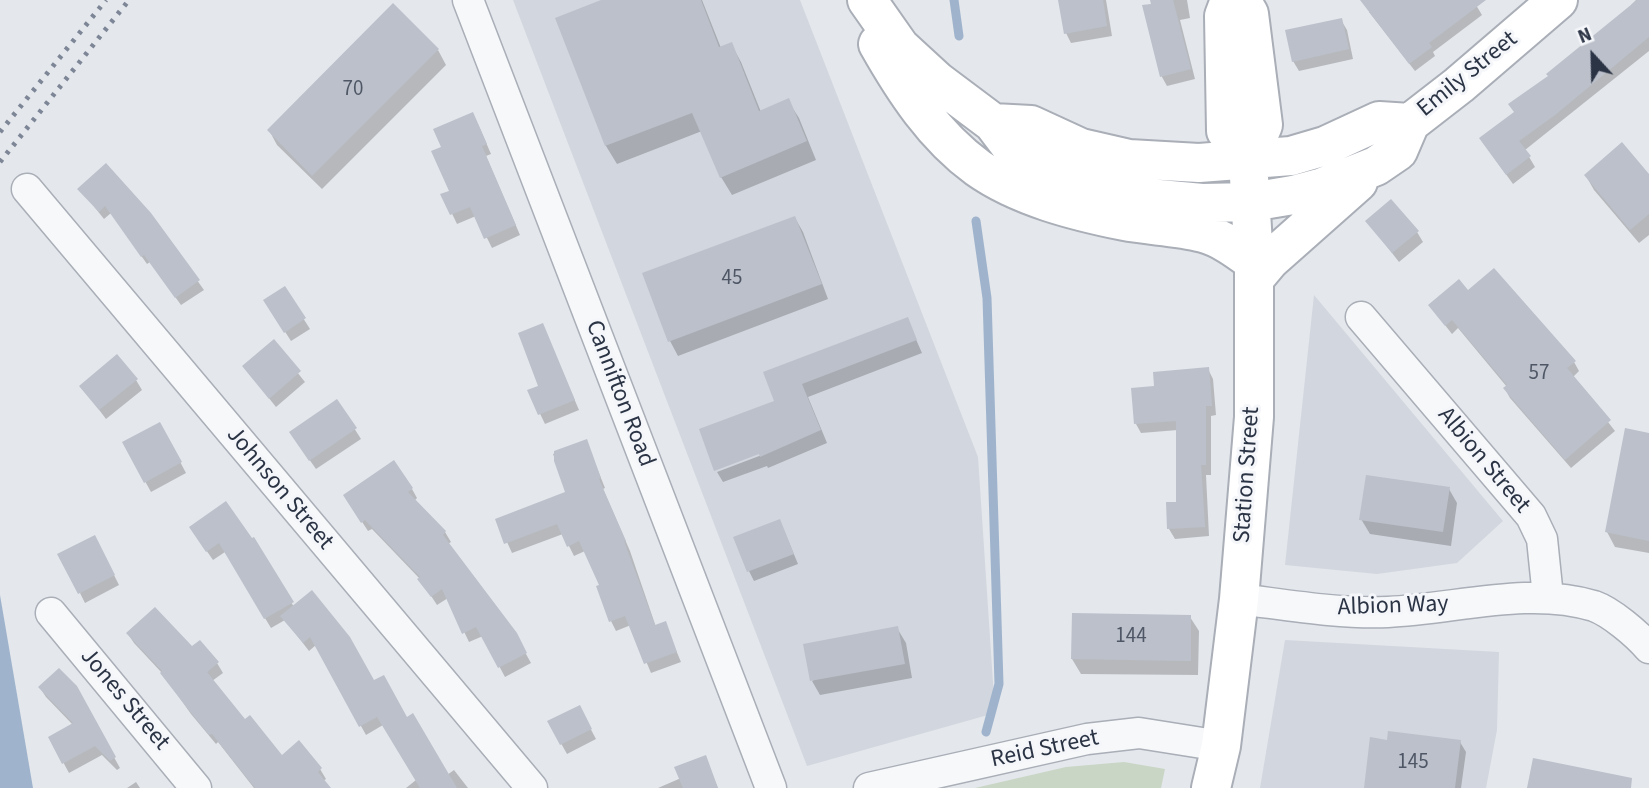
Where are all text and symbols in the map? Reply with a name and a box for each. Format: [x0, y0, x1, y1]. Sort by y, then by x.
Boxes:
north arrow [1558, 21, 1628, 91]
text: N [1574, 21, 1596, 51]
street label: Emily Street [1412, 26, 1524, 124]
house number: 70 [343, 77, 363, 103]
house number: 45 [722, 266, 742, 292]
street label: Cannifton Road [578, 317, 660, 471]
house number: 57 [1529, 361, 1549, 387]
street label: Albion Street [1430, 402, 1536, 520]
street label: Station Street [1229, 406, 1267, 544]
street label: Johnson Street [219, 422, 339, 556]
street label: Albion Way [1337, 591, 1449, 623]
house number: 144 [1115, 624, 1147, 650]
street label: Jones Street [73, 643, 175, 757]
street label: Reid Street [988, 725, 1102, 775]
house number: 145 [1397, 750, 1429, 776]

